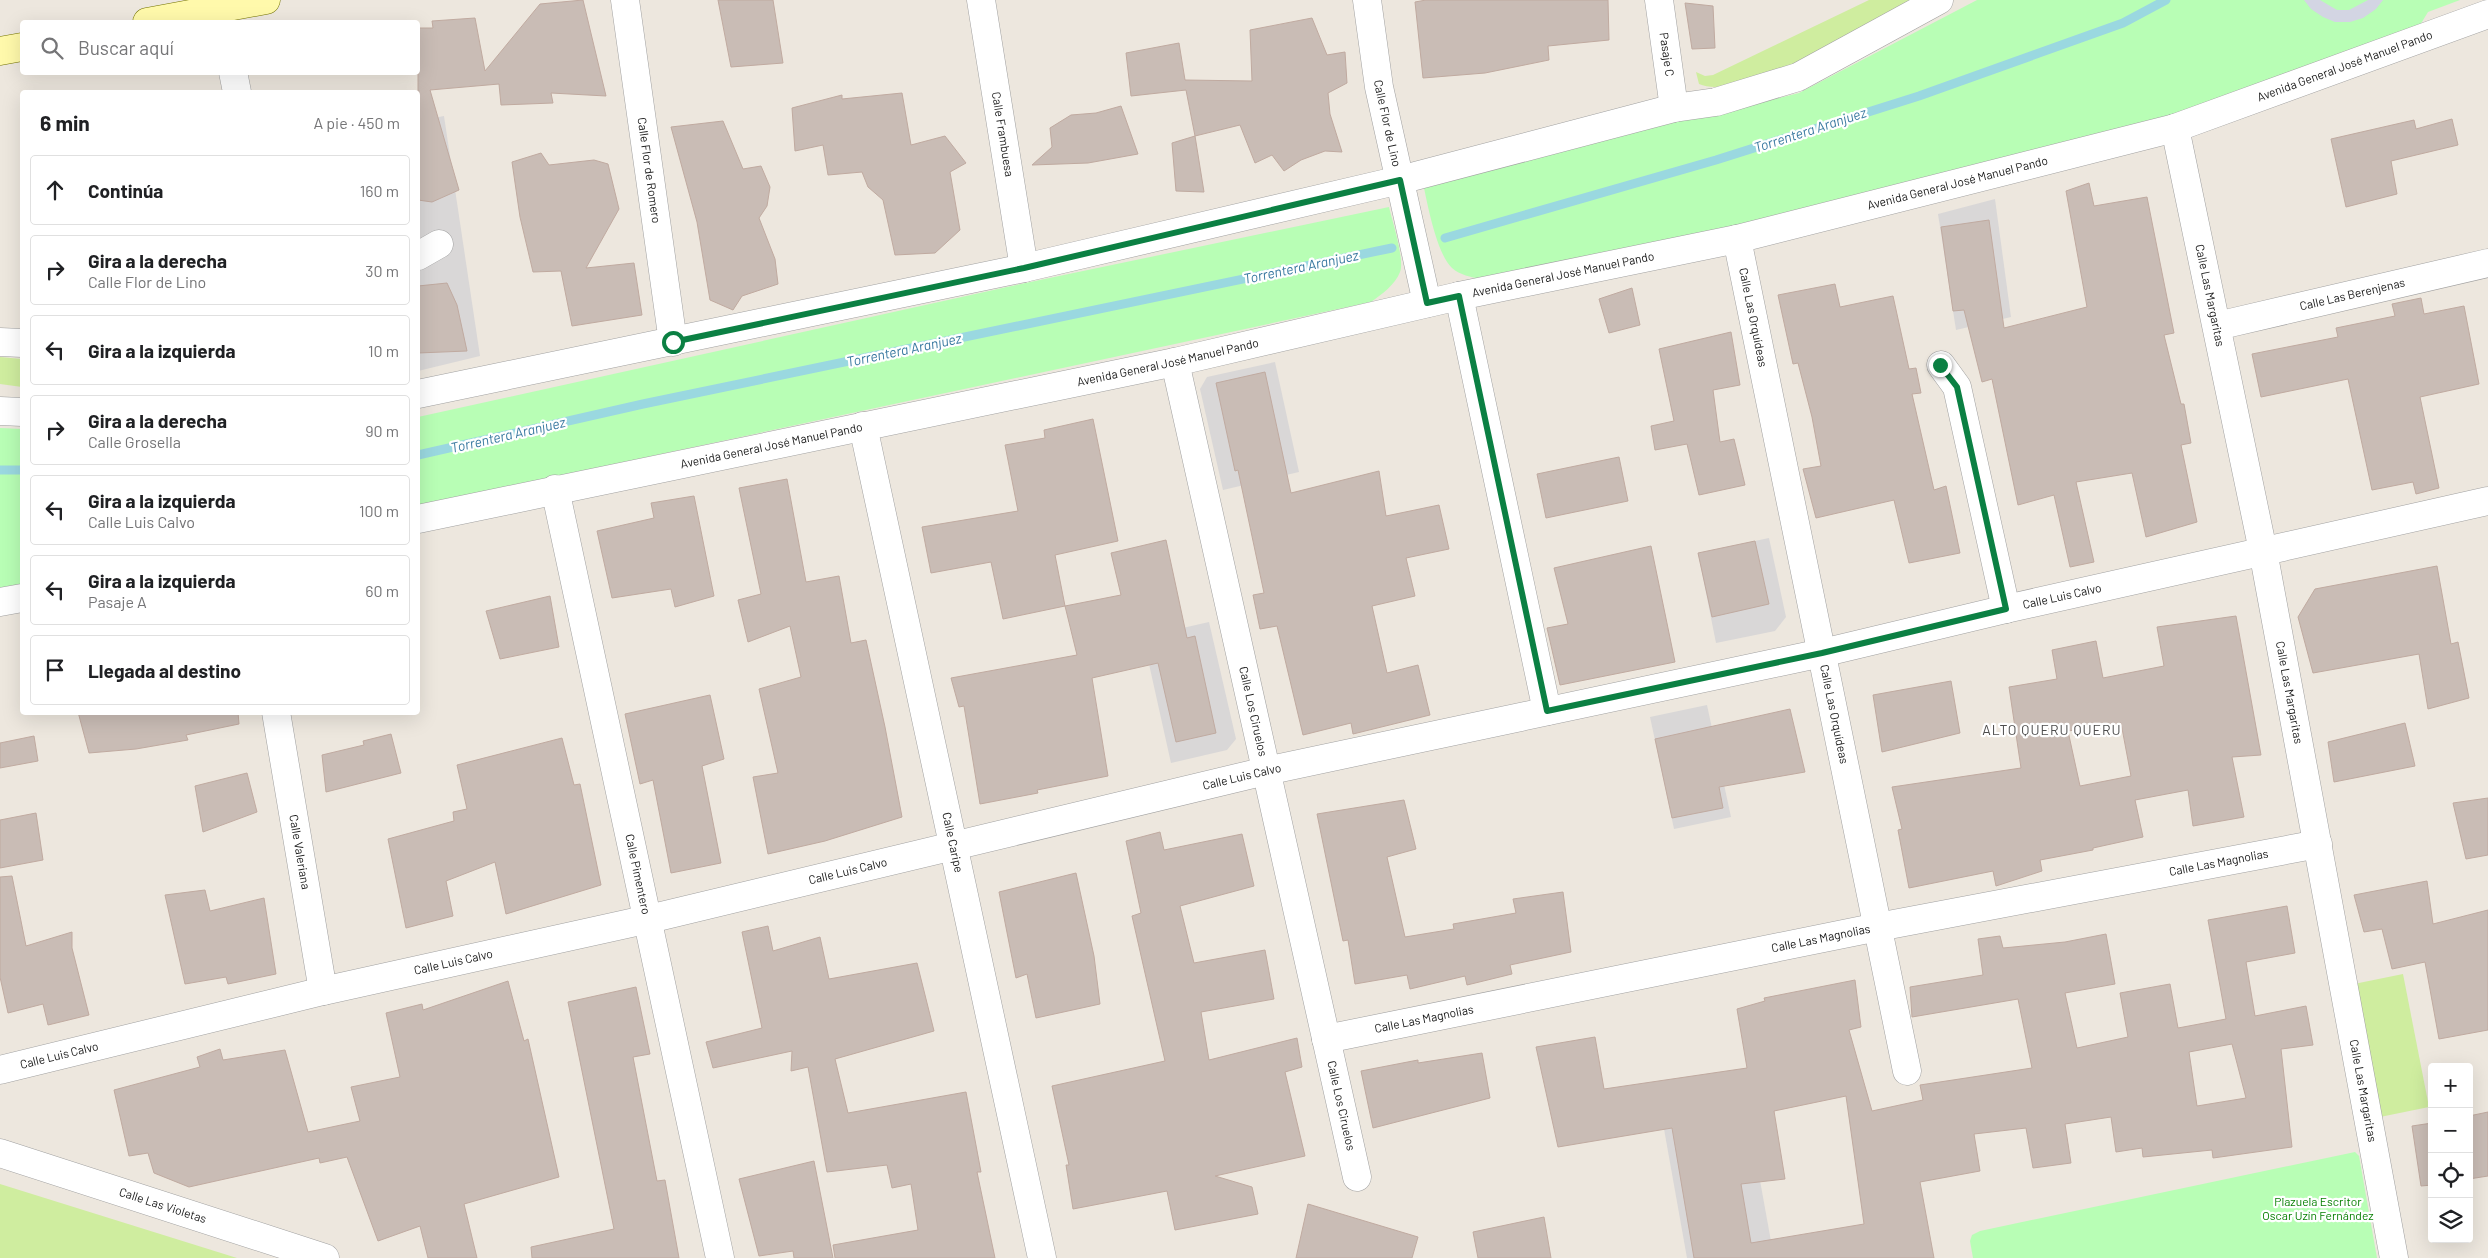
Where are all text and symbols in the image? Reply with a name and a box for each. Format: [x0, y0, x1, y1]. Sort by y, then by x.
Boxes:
search box [20, 20, 420, 75]
street label: Avenida General José Manuel Pando [2255, 27, 2434, 104]
street label: Pasaje C [1658, 31, 1678, 77]
icon: search [38, 34, 66, 62]
text: Buscar aquí [78, 36, 174, 59]
street label: Calle Flor de Lino [1372, 79, 1405, 168]
street label: Calle Frambuesa [990, 91, 1017, 178]
water label: Torrentera Aranjuez [1752, 103, 1869, 156]
text: 6 min [40, 110, 90, 135]
text: A pie · 450 m [313, 113, 400, 132]
street label: Calle Flor de Romero [636, 116, 664, 224]
street label: Avenida General José Manuel Pando [1866, 153, 2049, 212]
icon: ahead [41, 176, 69, 204]
text: Continúa [88, 179, 163, 202]
text: 160 m [360, 181, 399, 200]
street label: Calle Las Margaritas [2193, 243, 2228, 348]
water label: Torrentera Aranjuez [1242, 246, 1361, 287]
street label: Avenida General José Manuel Pando [1471, 248, 1655, 299]
text: Gira a la derecha [88, 249, 227, 272]
icon: right [41, 256, 69, 284]
text: 30 m [365, 261, 399, 280]
street label: Calle Las Orquídeas [1737, 266, 1771, 368]
text: Calle Flor de Lino [88, 272, 206, 291]
street label: Calle Las Berenjenas [2298, 274, 2406, 313]
water label: Torrentera Aranjuez [845, 329, 964, 370]
route start [662, 331, 685, 354]
street label: Avenida General José Manuel Pando [1075, 335, 1260, 388]
icon: left [41, 336, 69, 364]
text: Gira a la izquierda [88, 339, 236, 362]
text: 10 m [368, 341, 399, 360]
route end [1929, 354, 1952, 377]
text: Gira a la derecha [88, 409, 227, 432]
water label: Torrentera Aranjuez [449, 413, 568, 456]
icon: right [41, 416, 69, 444]
street label: Avenida General José Manuel Pando [679, 419, 864, 470]
text: 90 m [365, 421, 399, 440]
text: Calle Grosella [88, 432, 181, 451]
text: Gira a la izquierda [88, 489, 236, 512]
icon: left [41, 496, 69, 524]
text: 100 m [359, 501, 399, 520]
text: Calle Luis Calvo [88, 512, 195, 531]
text: Gira a la izquierda [88, 569, 236, 592]
icon: left [41, 576, 69, 604]
street label: Calle Luis Calvo [2021, 580, 2103, 611]
text: 60 m [365, 581, 399, 600]
text: Pasaje A [88, 592, 147, 611]
street label: Calle Las Margaritas [2274, 640, 2307, 745]
icon: arrive [41, 656, 69, 684]
text: Llegada al destino [88, 659, 241, 682]
street label: Calle Las Orquídeas [1818, 663, 1852, 765]
street label: Calle Los Ciruelos [1237, 665, 1271, 758]
district label: ALTO QUERU QUERU [1982, 721, 2122, 738]
street label: Calle Luis Calvo [1201, 760, 1282, 792]
street label: Calle Caripe [940, 811, 967, 874]
street label: Calle Valeriana [287, 813, 314, 890]
street label: Calle Pimentero [623, 832, 654, 916]
street label: Calle Las Magnolias [2168, 845, 2270, 878]
street label: Calle Luis Calvo [807, 854, 888, 886]
street label: Calle Las Magnolias [1770, 921, 1872, 954]
street label: Calle Luis Calvo [412, 946, 494, 977]
street label: Calle Las Magnolias [1373, 1001, 1475, 1035]
street label: Calle Luis Calvo [18, 1038, 100, 1071]
street label: Calle Las Margaritas [2348, 1038, 2380, 1143]
street label: Calle Los Ciruelos [1325, 1059, 1359, 1152]
map controls [2428, 1063, 2473, 1243]
button: + [2428, 1063, 2473, 1108]
button: − [2428, 1108, 2473, 1153]
button: locate [2428, 1153, 2473, 1198]
street label: Calle Las Violetas [118, 1184, 209, 1225]
park label: Plazuela Escritor Oscar Uzín Fernández [2262, 1194, 2374, 1222]
button: layers [2428, 1198, 2473, 1243]

